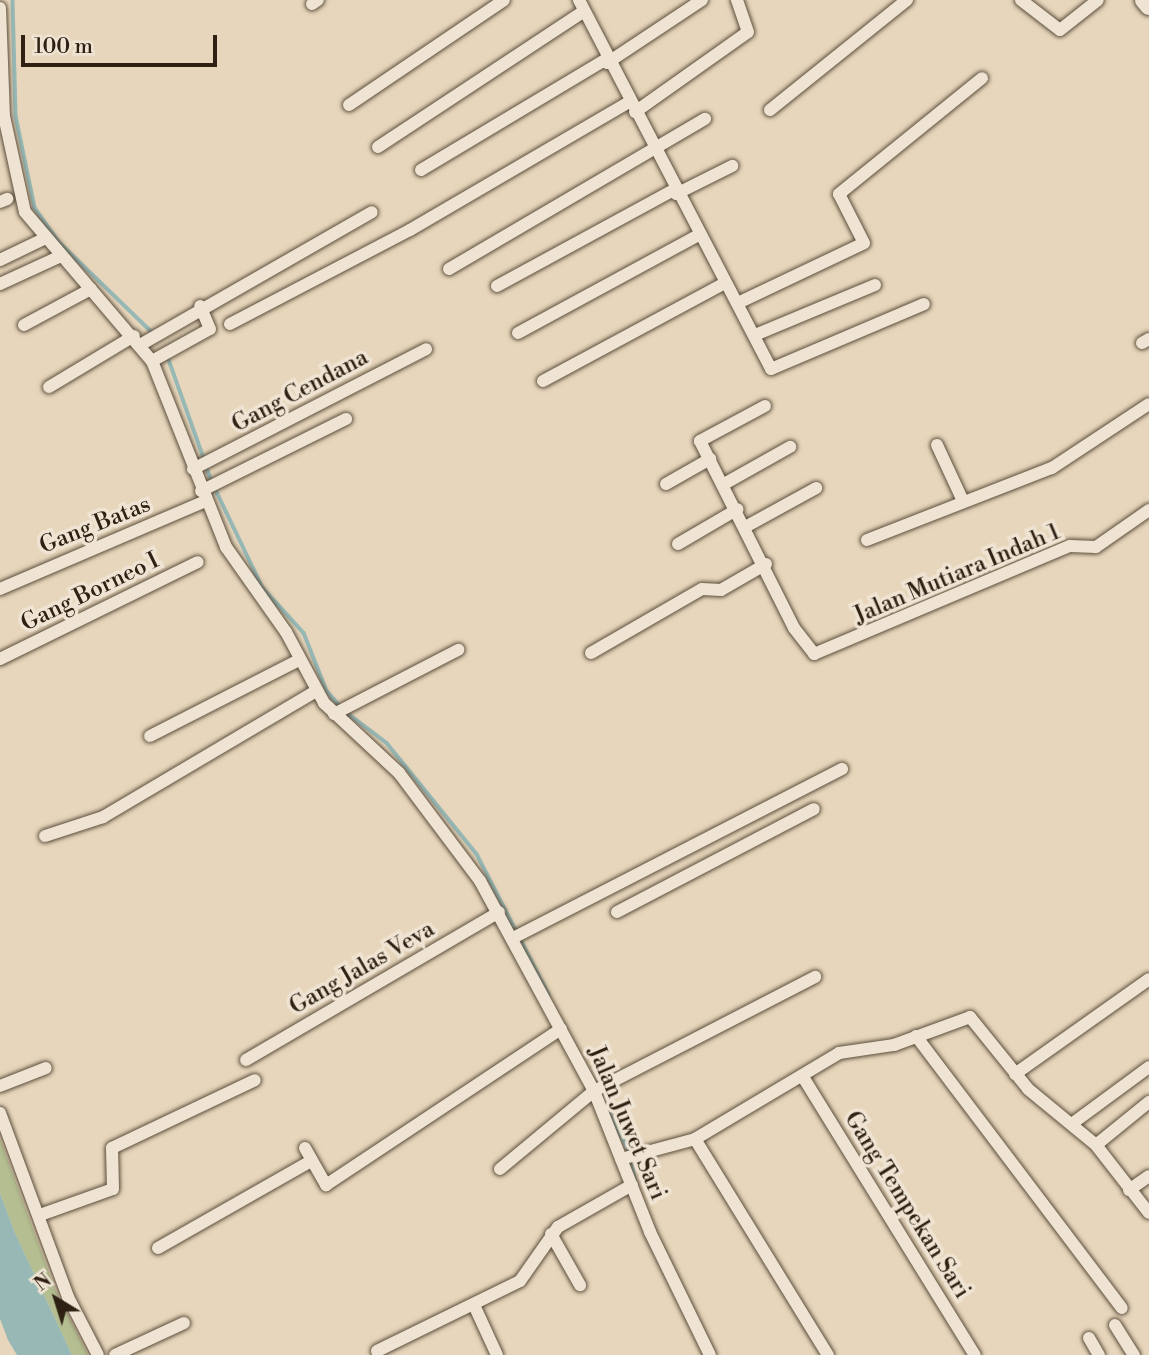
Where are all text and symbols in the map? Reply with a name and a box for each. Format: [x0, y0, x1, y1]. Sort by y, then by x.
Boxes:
scale bar [24, 21, 220, 65]
text: 100 m [34, 34, 93, 60]
street label: Gang Cendana [227, 344, 373, 438]
street label: Gang Batas [36, 490, 154, 560]
street label: Jalan Mutiara Indah 1 [850, 518, 1064, 630]
street label: Gang Borneo I [17, 547, 163, 637]
street label: Gang Jalas Veva [285, 915, 439, 1021]
street label: Jalan Juwet Sari [582, 1042, 672, 1204]
street label: Gang Tempekan Sari [838, 1106, 976, 1304]
north arrow [21, 1264, 91, 1334]
text: N [30, 1268, 56, 1297]

